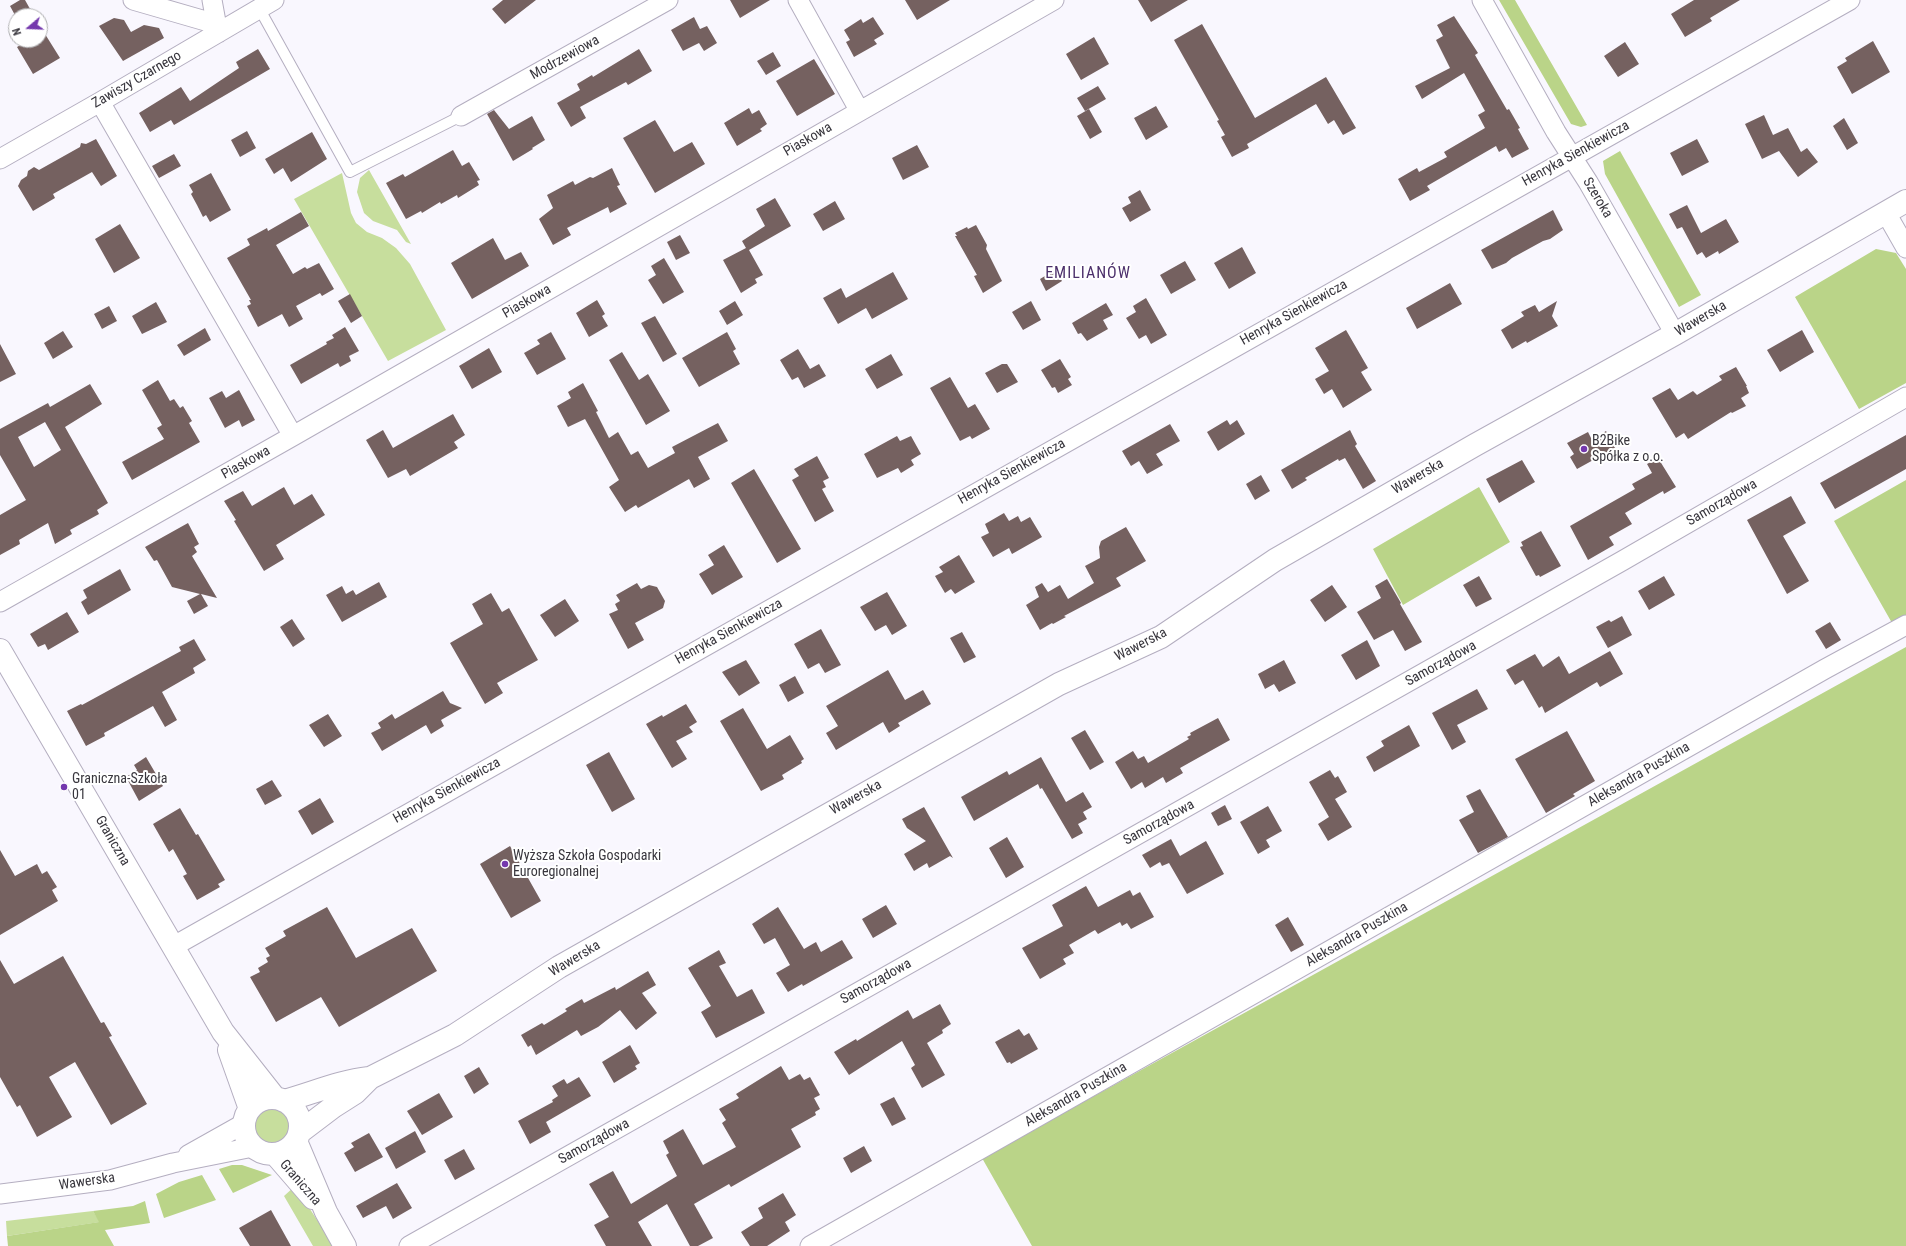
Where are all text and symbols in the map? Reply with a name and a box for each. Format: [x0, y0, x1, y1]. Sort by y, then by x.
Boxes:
north arrow [8, 8, 48, 48]
text: N [10, 26, 24, 37]
street label: Modrzewiowa [527, 32, 603, 84]
street label: Zawiszy Czarnego [89, 48, 185, 112]
street label: Henryka Sienkiewicza [1519, 118, 1633, 190]
street label: Piaskowa [781, 119, 835, 161]
street label: Szeroka [1578, 175, 1616, 221]
district label: EMILIANÓW [1045, 264, 1131, 284]
street label: Henryka Sienkiewicza [1237, 277, 1351, 349]
street label: Piaskowa [500, 281, 554, 323]
street label: Wawerska [1672, 298, 1730, 340]
place label: B2Bike Spółka z o.o. [1592, 433, 1664, 466]
street label: Henryka Sienkiewicza [955, 436, 1069, 508]
street label: Piaskowa [219, 443, 273, 483]
marker: B2Bike Spółka z o.o. [1579, 444, 1589, 454]
street label: Wawerska [1389, 456, 1447, 498]
street label: Samorządowa [1684, 476, 1760, 530]
street label: Henryka Sienkiewicza [672, 596, 786, 668]
street label: Wawerska [1112, 625, 1170, 665]
street label: Samorządowa [1403, 638, 1479, 690]
street label: Aleksandra Puszkina [1585, 739, 1693, 811]
street label: Henryka Sienkiewicza [390, 755, 504, 827]
place label: Graniczna-Szkoła 01 [72, 771, 167, 804]
street label: Wawerska [827, 777, 885, 819]
marker: Graniczna-Szkoła 01 [59, 782, 69, 792]
street label: Samorządowa [1121, 797, 1197, 849]
street label: Graniczna [91, 813, 133, 869]
place label: Wyższa Szkoła Gospodarki Euroregionalnej [513, 848, 661, 880]
marker: Wyższa Szkoła Gospodarki Euroregionalnej [500, 859, 510, 869]
street label: Aleksandra Puszkina [1303, 899, 1411, 971]
street label: Wawerska [546, 937, 604, 981]
street label: Samorządowa [838, 956, 914, 1008]
street label: Aleksandra Puszkina [1022, 1059, 1130, 1131]
street label: Samorządowa [556, 1116, 632, 1168]
street label: Graniczna [276, 1157, 324, 1209]
street label: Wawerska [58, 1170, 116, 1194]

